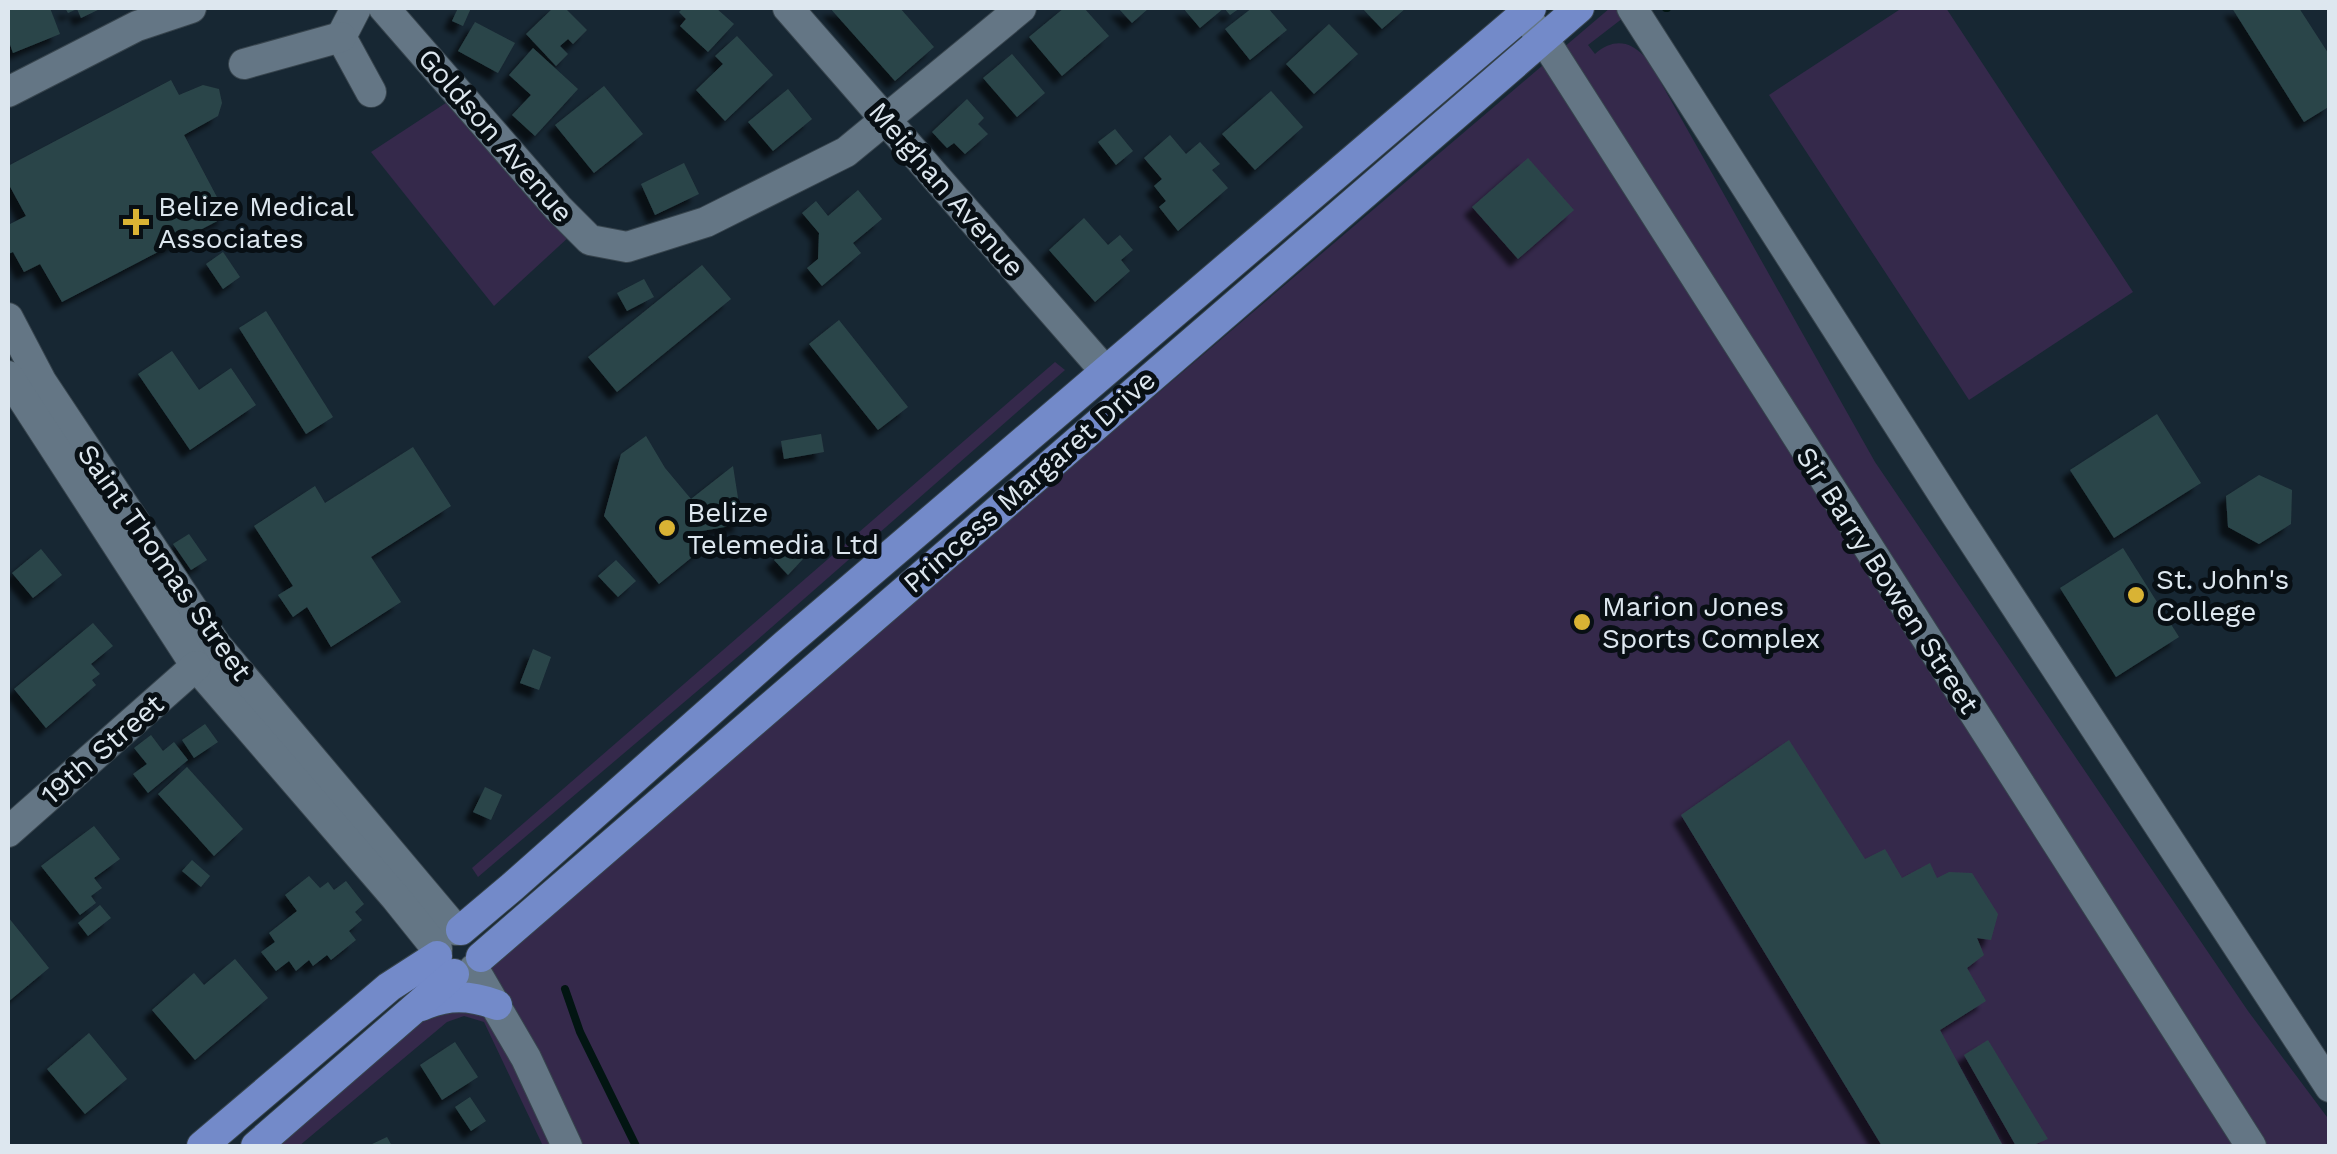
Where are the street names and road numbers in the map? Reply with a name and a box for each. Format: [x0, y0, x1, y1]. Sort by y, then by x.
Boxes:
street label: Goldson Avenue [411, 42, 580, 229]
street label: Meighan Avenue [862, 95, 1031, 283]
street label: Princess Margaret Drive [897, 363, 1162, 600]
street label: Saint Thomas Street [71, 438, 259, 687]
street label: Sir Barry Bowen Street [1789, 441, 1986, 720]
street label: 19th Street [34, 687, 170, 811]

